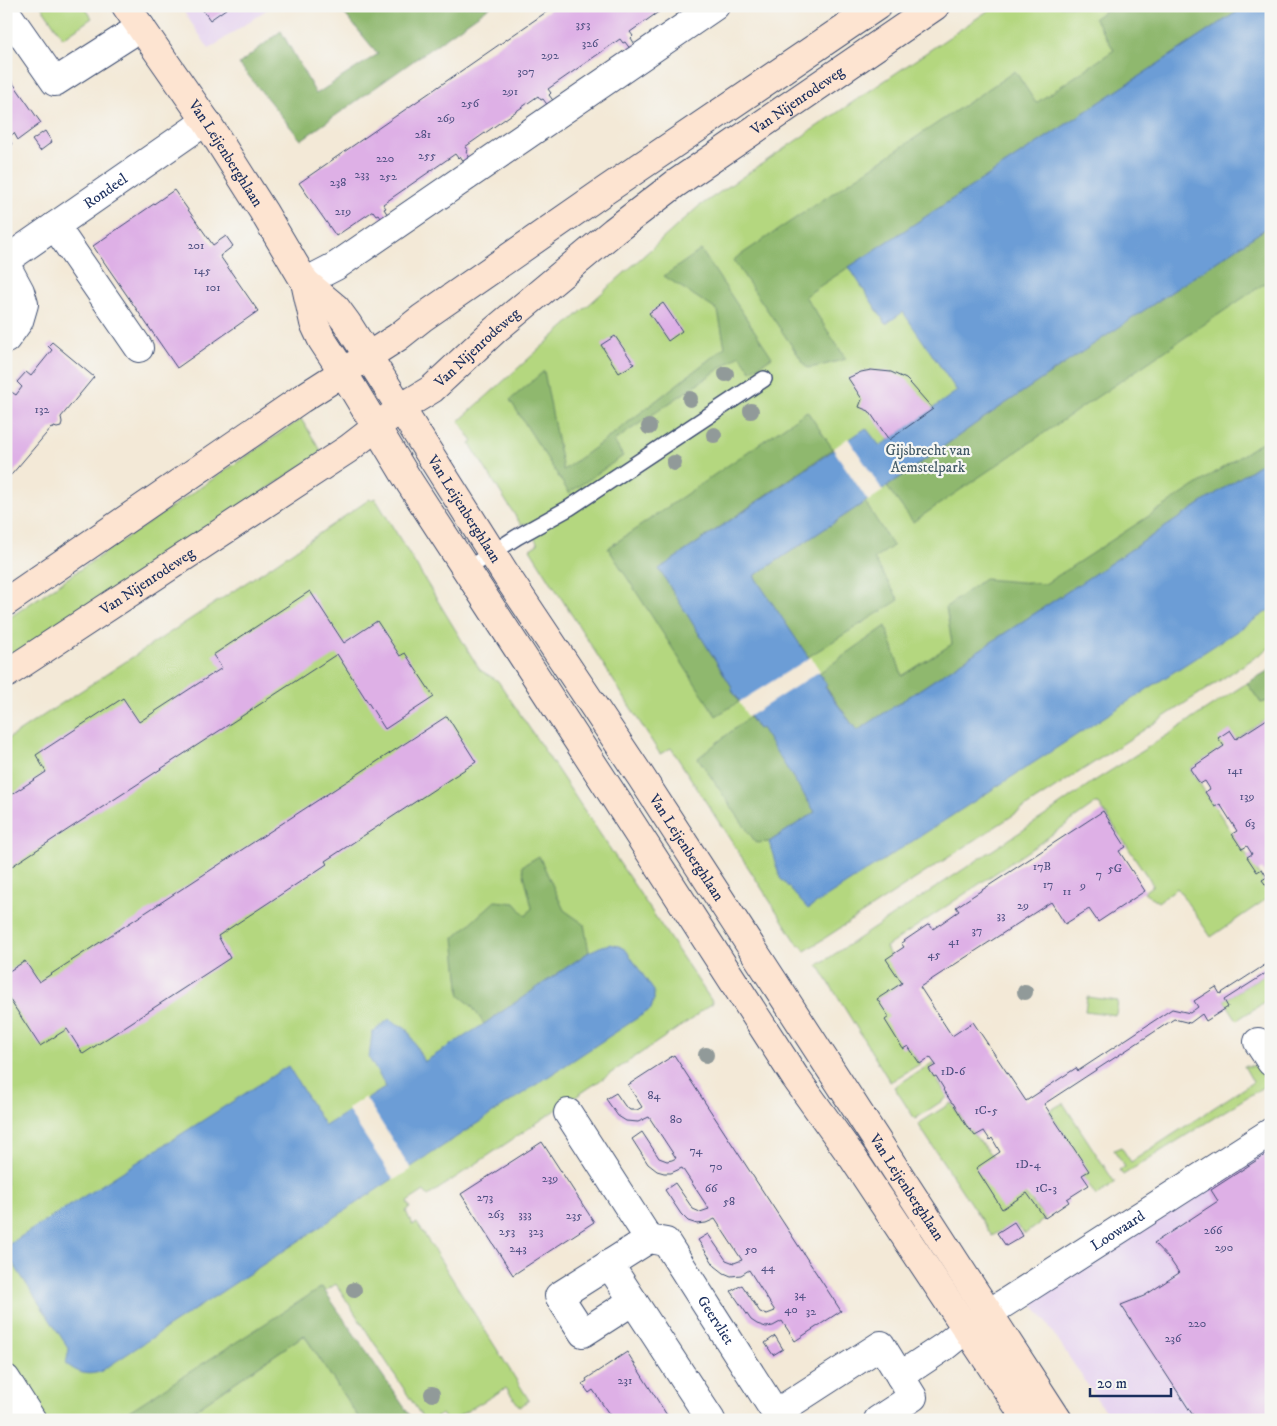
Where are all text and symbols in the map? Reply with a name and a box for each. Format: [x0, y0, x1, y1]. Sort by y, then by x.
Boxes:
house number: 353 [576, 17, 590, 32]
house number: 326 [582, 36, 599, 51]
house number: 292 [541, 48, 559, 63]
street label: Van Nijenrodeweg [746, 61, 848, 140]
house number: 307 [517, 64, 535, 79]
house number: 291 [502, 84, 518, 99]
street label: Van Leijenberghlaan [184, 95, 267, 211]
house number: 256 [461, 96, 480, 111]
house number: 269 [437, 111, 455, 126]
house number: 281 [415, 127, 431, 142]
house number: 255 [418, 148, 436, 163]
house number: 220 [376, 151, 394, 166]
house number: 233 [355, 167, 369, 182]
street label: Rondeel [80, 169, 131, 213]
house number: 252 [379, 169, 397, 184]
house number: 238 [330, 175, 346, 190]
house number: 219 [335, 204, 351, 219]
house number: 201 [188, 238, 204, 253]
house number: 145 [193, 263, 211, 278]
house number: 101 [205, 280, 221, 295]
street label: Van Nijenrodeweg [430, 303, 524, 392]
house number: 132 [35, 402, 49, 417]
park label: Gijsbrecht van Aemstelpark [886, 441, 971, 477]
street label: Van Leijenberghlaan [423, 451, 506, 566]
street label: Van Nijenrodeweg [96, 543, 199, 620]
house number: 141 [1227, 763, 1243, 778]
house number: 139 [1240, 789, 1254, 804]
street label: Van Leijenberghlaan [645, 790, 728, 905]
house number: 63 [1245, 816, 1255, 831]
house number: 17B [1033, 859, 1051, 874]
house number: 5G [1108, 861, 1123, 876]
house number: 7 [1096, 867, 1102, 882]
house number: 17 [1043, 877, 1053, 892]
house number: 9 [1079, 878, 1086, 893]
house number: 11 [1063, 884, 1071, 899]
house number: 29 [1017, 898, 1029, 913]
house number: 33 [997, 908, 1005, 923]
house number: 37 [972, 923, 982, 938]
house number: 41 [948, 934, 960, 949]
house number: 45 [928, 947, 940, 962]
house number: 1D-6 [941, 1064, 966, 1079]
house number: 84 [648, 1088, 662, 1103]
house number: 1C-5 [974, 1103, 998, 1118]
house number: 80 [670, 1112, 682, 1127]
street label: Van Leijenberghlaan [865, 1129, 949, 1244]
house number: 74 [689, 1143, 704, 1158]
house number: 1D-4 [1015, 1157, 1042, 1172]
house number: 70 [710, 1159, 722, 1174]
house number: 239 [542, 1171, 558, 1186]
house number: 66 [705, 1181, 718, 1196]
house number: 1C-3 [1035, 1181, 1057, 1196]
house number: 273 [477, 1190, 493, 1205]
house number: 58 [723, 1194, 735, 1209]
street label: Loowaard [1087, 1206, 1149, 1255]
house number: 263 [488, 1207, 504, 1222]
house number: 333 [518, 1207, 532, 1222]
house number: 235 [566, 1208, 582, 1223]
house number: 266 [1204, 1223, 1223, 1238]
house number: 253 [499, 1224, 515, 1239]
house number: 323 [529, 1224, 543, 1239]
house number: 290 [1215, 1240, 1233, 1255]
house number: 243 [509, 1241, 527, 1256]
house number: 50 [745, 1242, 757, 1257]
house number: 44 [761, 1260, 776, 1275]
house number: 34 [794, 1287, 807, 1302]
street label: Geervliet [693, 1292, 739, 1348]
house number: 40 [784, 1302, 798, 1317]
house number: 32 [806, 1304, 816, 1319]
house number: 220 [1188, 1316, 1206, 1331]
house number: 236 [1165, 1331, 1182, 1346]
scale bar [1090, 1366, 1171, 1398]
house number: 231 [618, 1373, 632, 1388]
text: 20 m [1097, 1374, 1127, 1393]

